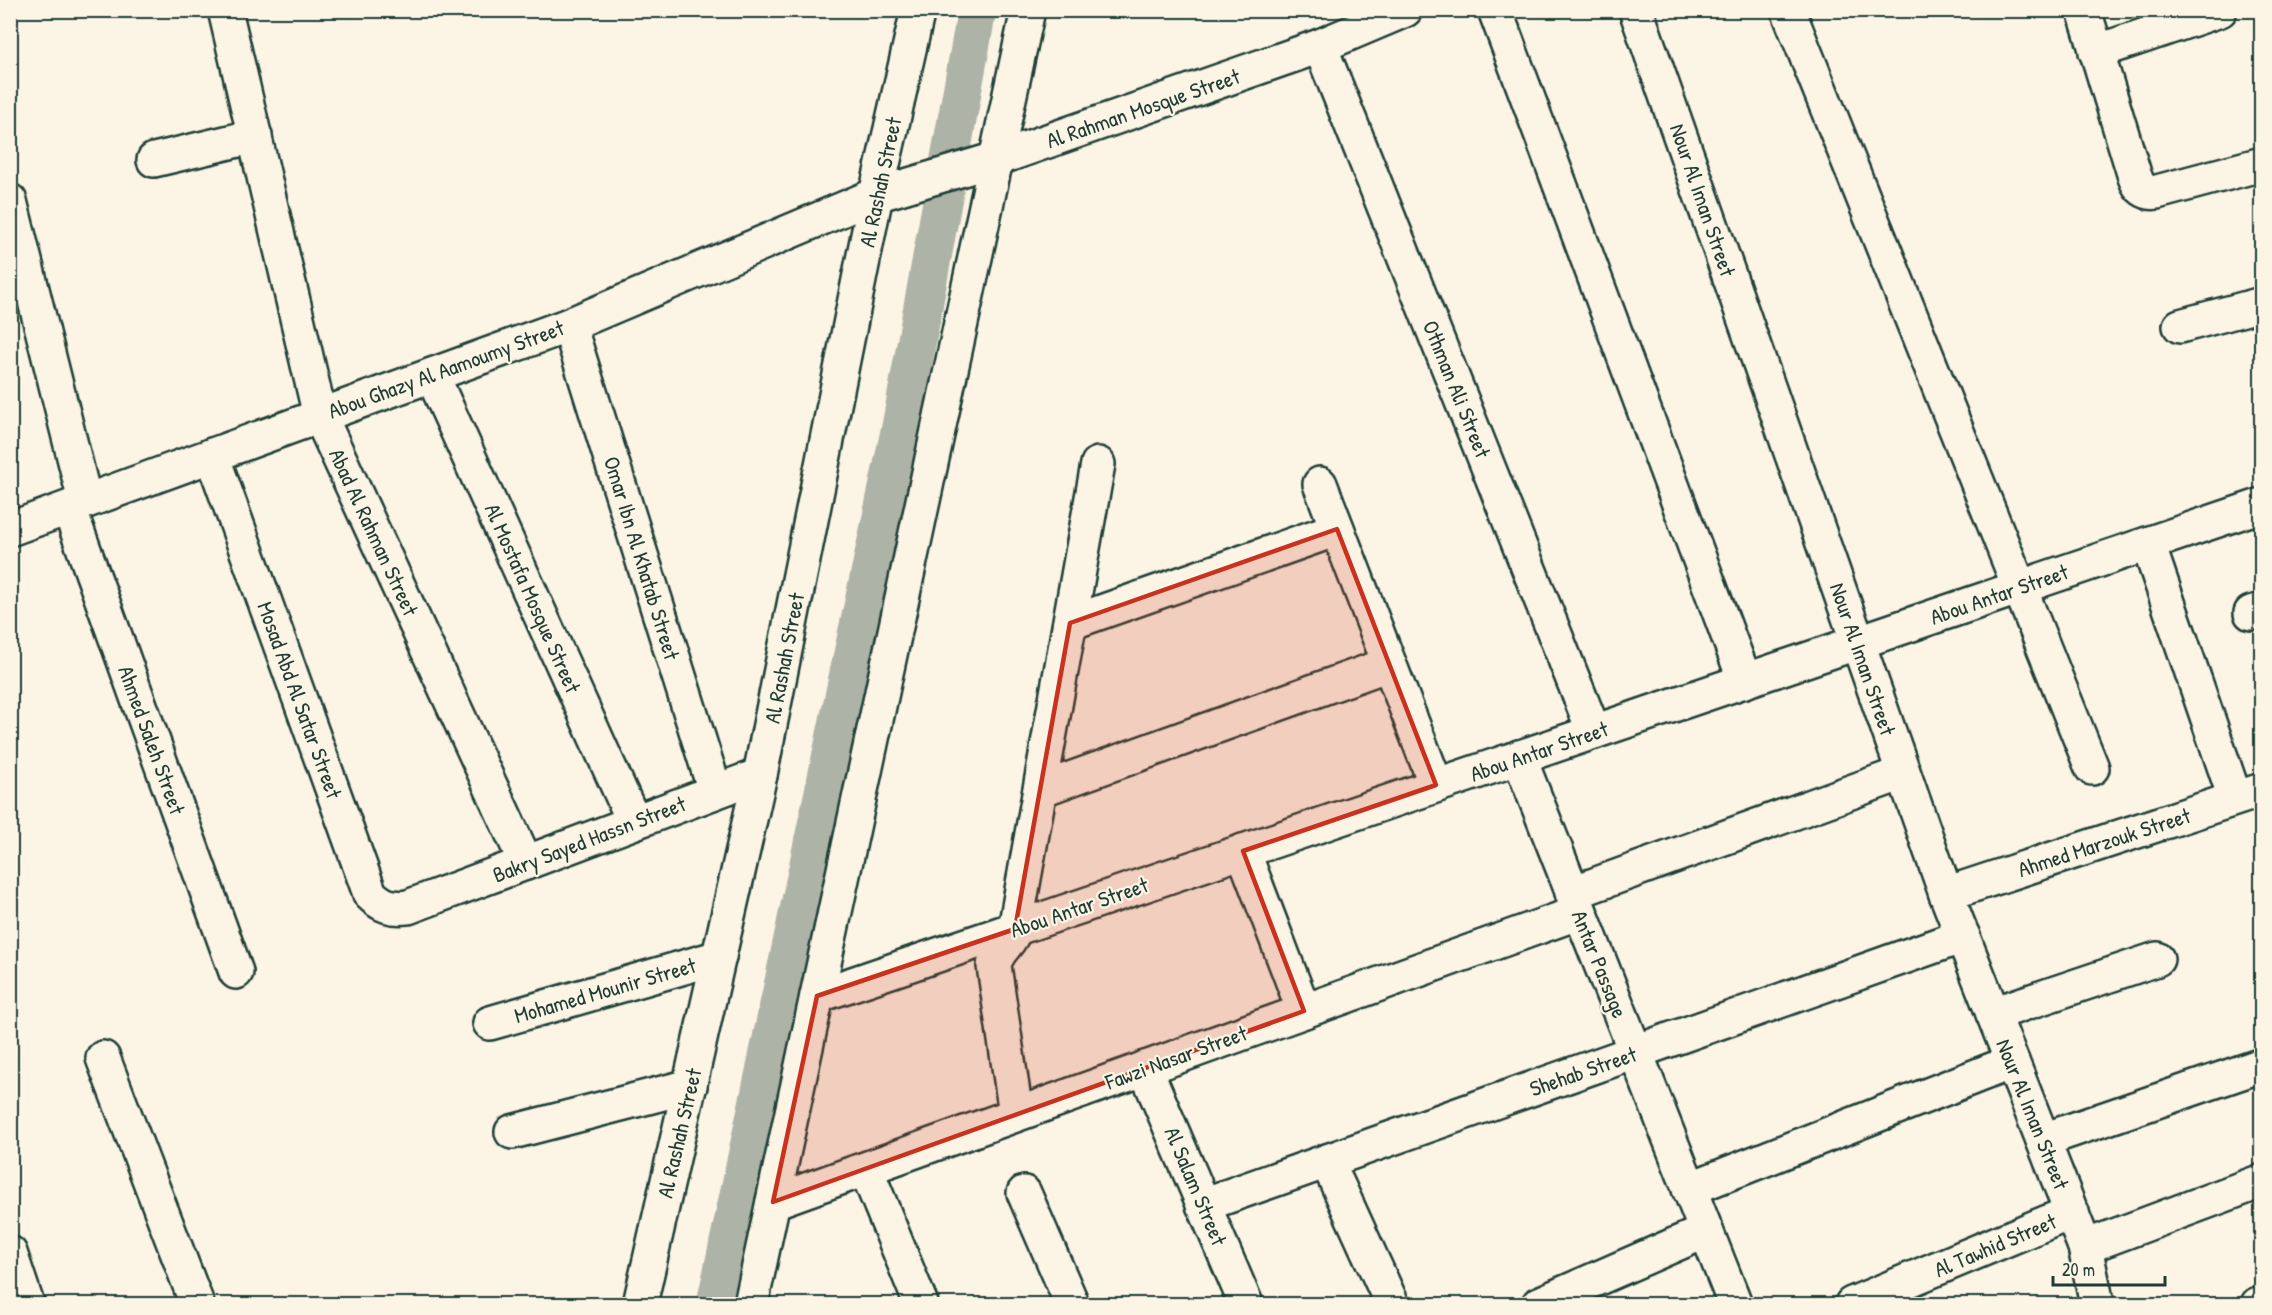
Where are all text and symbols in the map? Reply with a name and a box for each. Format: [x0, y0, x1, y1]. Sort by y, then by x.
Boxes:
street label: Al Rahman Mosque Street [1042, 61, 1244, 155]
street label: Al Rashah Street [852, 114, 908, 250]
street label: Nour Al Iman Street [1663, 120, 1743, 281]
street label: Abou Ghazy Al Aamoumy Street [324, 312, 568, 426]
street label: Othman Ali Street [1416, 316, 1498, 462]
street label: Abad Al Rahman Street [322, 443, 426, 621]
street label: Omar Ibn Al Khatab Street [597, 453, 687, 664]
street label: Al Mostafa Mosque Street [478, 499, 588, 698]
street label: Abou Antar Street [1926, 556, 2072, 632]
street label: Nour Al Iman Street [1823, 579, 1903, 740]
street label: Al Rashah Street [757, 590, 811, 726]
street label: Mosad Abd Al Satar Street [250, 597, 350, 803]
street label: Ahmed Saleh Street [111, 661, 193, 819]
street label: Abou Antar Street [1466, 713, 1612, 789]
street label: Bakry Sayed Hassn Street [488, 788, 690, 890]
street label: Ahmed Marzouk Street [2014, 800, 2195, 884]
street label: Abou Antar Street [1006, 869, 1152, 945]
street label: Antar Passage [1565, 906, 1635, 1023]
street label: Mohamed Mounir Street [511, 950, 700, 1030]
street label: Fawzi Nasar Street [1100, 1017, 1251, 1097]
street label: Nour Al Iman Street [1989, 1034, 2077, 1194]
street label: Shehab Street [1525, 1039, 1641, 1103]
street label: Al Rashah Street [650, 1065, 709, 1201]
street label: Al Salam Street [1158, 1122, 1235, 1250]
street label: Al Tawhid Street [1929, 1206, 2061, 1284]
scale bar [2053, 1249, 2166, 1287]
text: 20 m [2062, 1257, 2095, 1282]

